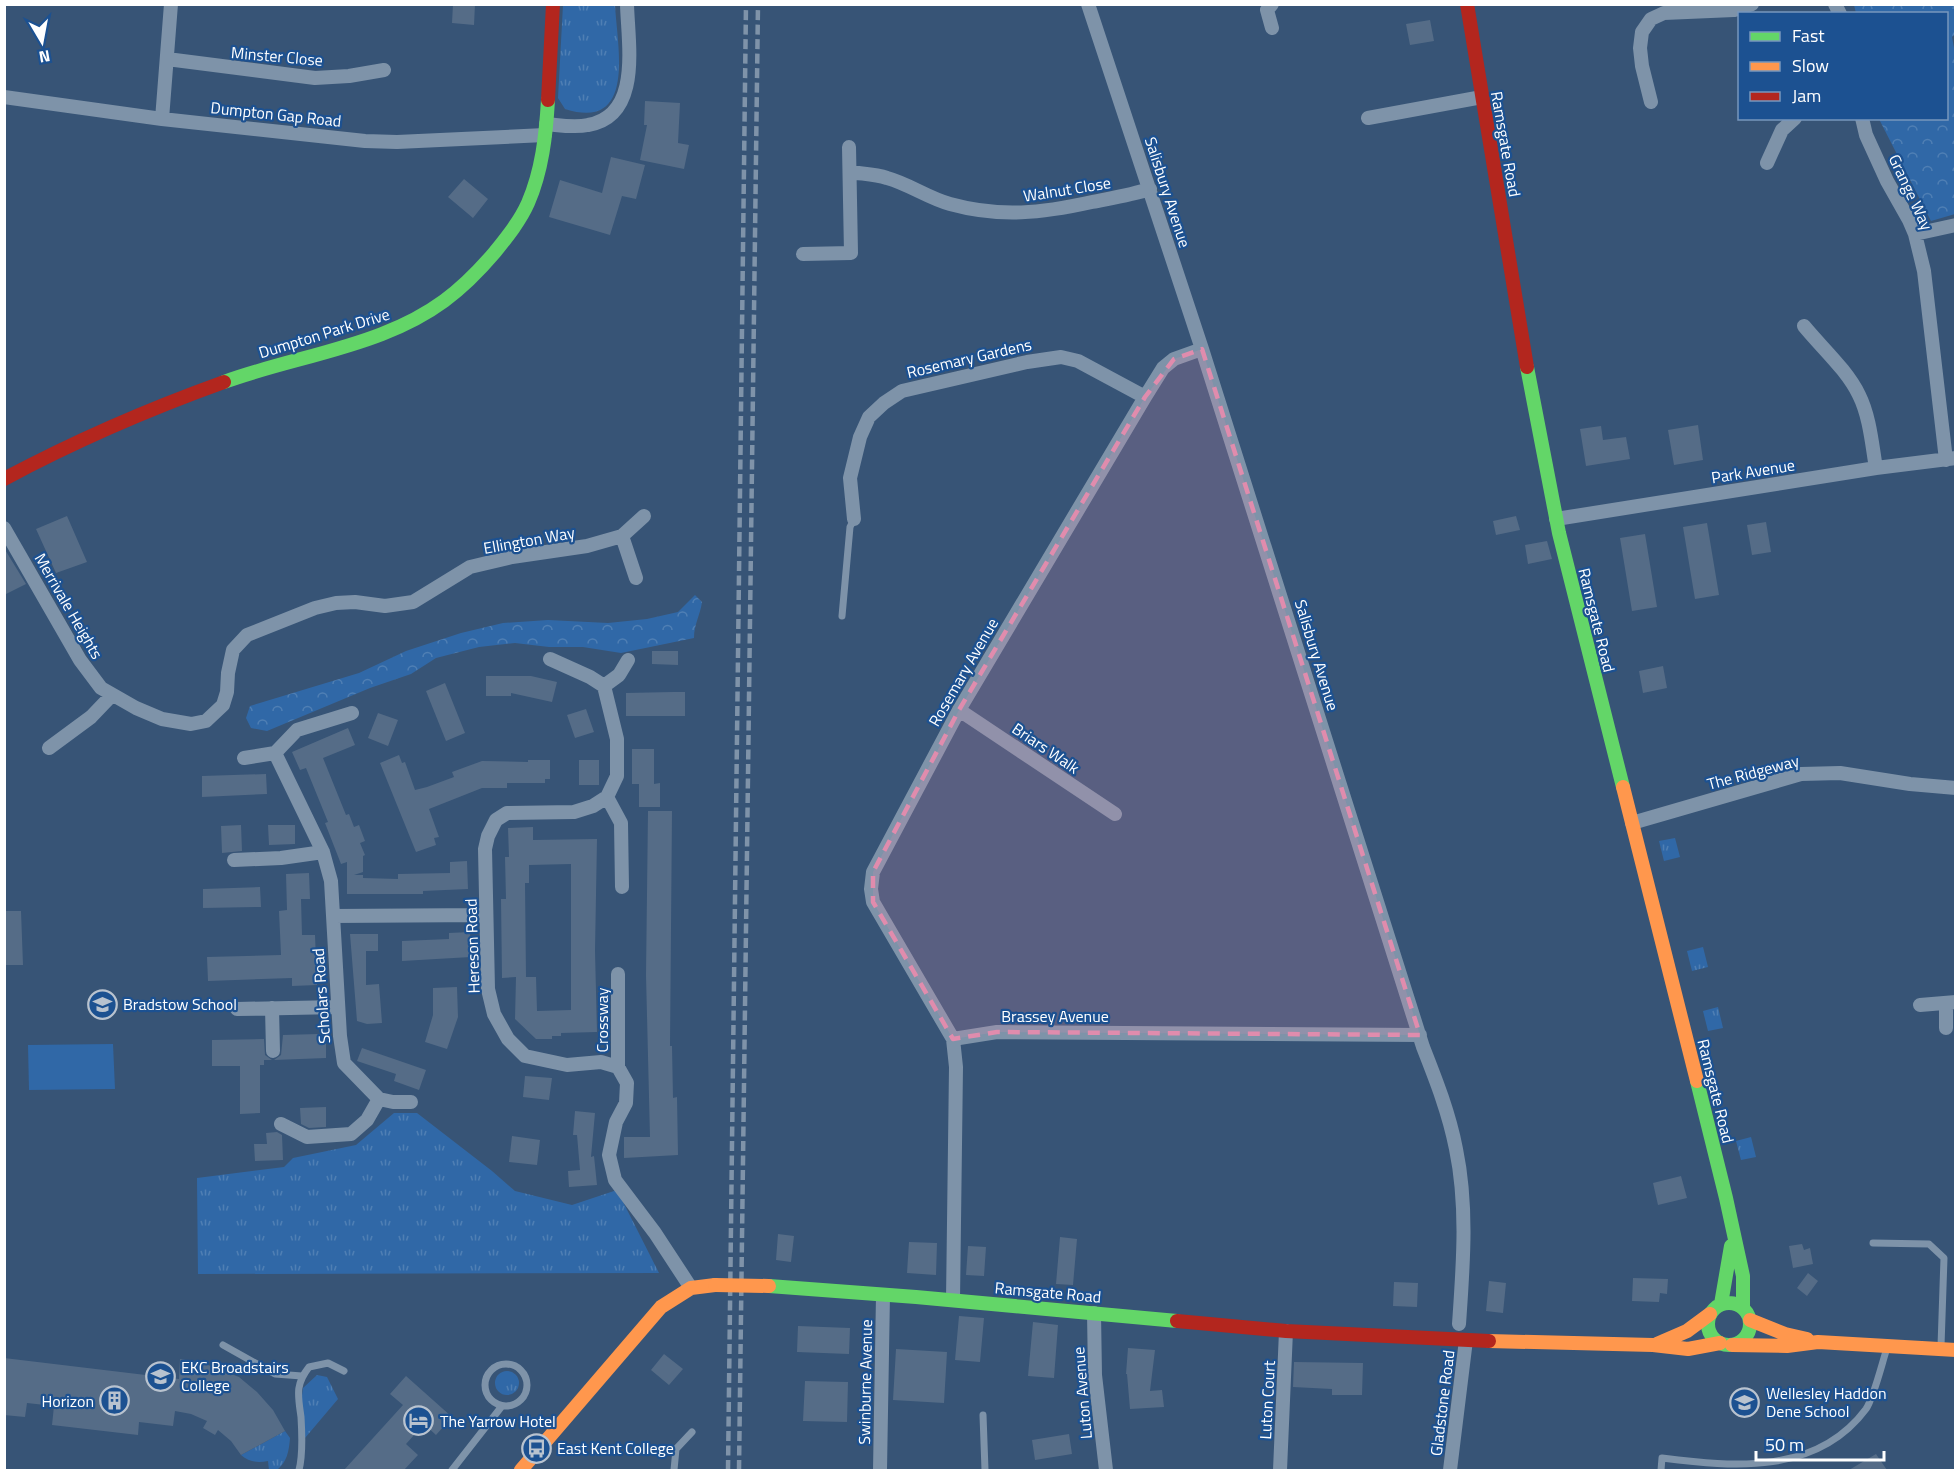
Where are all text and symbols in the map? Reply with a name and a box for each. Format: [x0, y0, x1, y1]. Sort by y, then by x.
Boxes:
north arrow [12, 12, 72, 72]
legend [1738, 12, 1948, 120]
text: Fast [1792, 22, 1825, 49]
street label: Minster Close [230, 40, 324, 72]
text: N [37, 44, 52, 70]
text: Slow [1792, 52, 1829, 79]
text: Jam [1792, 82, 1821, 109]
street label: Ramsgate Road [1485, 89, 1527, 199]
street label: Dumpton Gap Road [209, 95, 343, 133]
street label: Salisbury Avenue [1139, 134, 1197, 250]
street label: Grange Way [1883, 150, 1939, 234]
street label: Walnut Close [1022, 170, 1112, 208]
street label: Dumpton Park Drive [256, 302, 392, 364]
street label: Rosemary Gardens [904, 332, 1034, 384]
street label: Park Avenue [1710, 453, 1796, 489]
street label: Ellington Way [481, 520, 577, 560]
street label: Merrivale Heights [29, 548, 109, 664]
street label: Ramsgate Road [1572, 565, 1622, 675]
street label: Salisbury Avenue [1289, 596, 1345, 714]
street label: Rosemary Avenue [922, 613, 1004, 731]
street label: Briars Walk [1007, 717, 1085, 780]
street label: The Ridgeway [1704, 748, 1802, 796]
street label: Hereson Road [458, 898, 486, 994]
street label: Scholars Road [306, 948, 336, 1044]
street label: Crossway [590, 987, 614, 1053]
school or university icon: Bradstow School [86, 988, 118, 1020]
place label: Bradstow School [123, 992, 237, 1016]
street label: Brassey Avenue [1001, 1004, 1109, 1028]
street label: Ramsgate Road [1691, 1036, 1741, 1146]
street label: Ramsgate Road [994, 1275, 1102, 1309]
street label: Swinburne Avenue [852, 1319, 878, 1445]
street label: Luton Avenue [1066, 1346, 1098, 1440]
street label: Gladstone Road [1424, 1349, 1460, 1457]
place label: EKC Broadstairs College [181, 1355, 289, 1397]
school or university icon: EKC Broadstairs College [144, 1360, 176, 1392]
street label: Luton Court [1253, 1360, 1281, 1440]
place label: Wellesley Haddon Dene School [1766, 1381, 1887, 1423]
building icon: Horizon [99, 1385, 131, 1417]
school or university icon: Wellesley Haddon Dene School [1729, 1386, 1761, 1418]
place label: Horizon [42, 1389, 94, 1413]
hotel icon: The Yarrow Hotel [403, 1405, 435, 1437]
place label: The Yarrow Hotel [440, 1409, 556, 1433]
scale bar [1756, 1424, 1884, 1462]
text: 50 m [1765, 1431, 1804, 1458]
bus stop icon: East Kent College [520, 1432, 552, 1464]
place label: East Kent College [557, 1436, 674, 1460]

